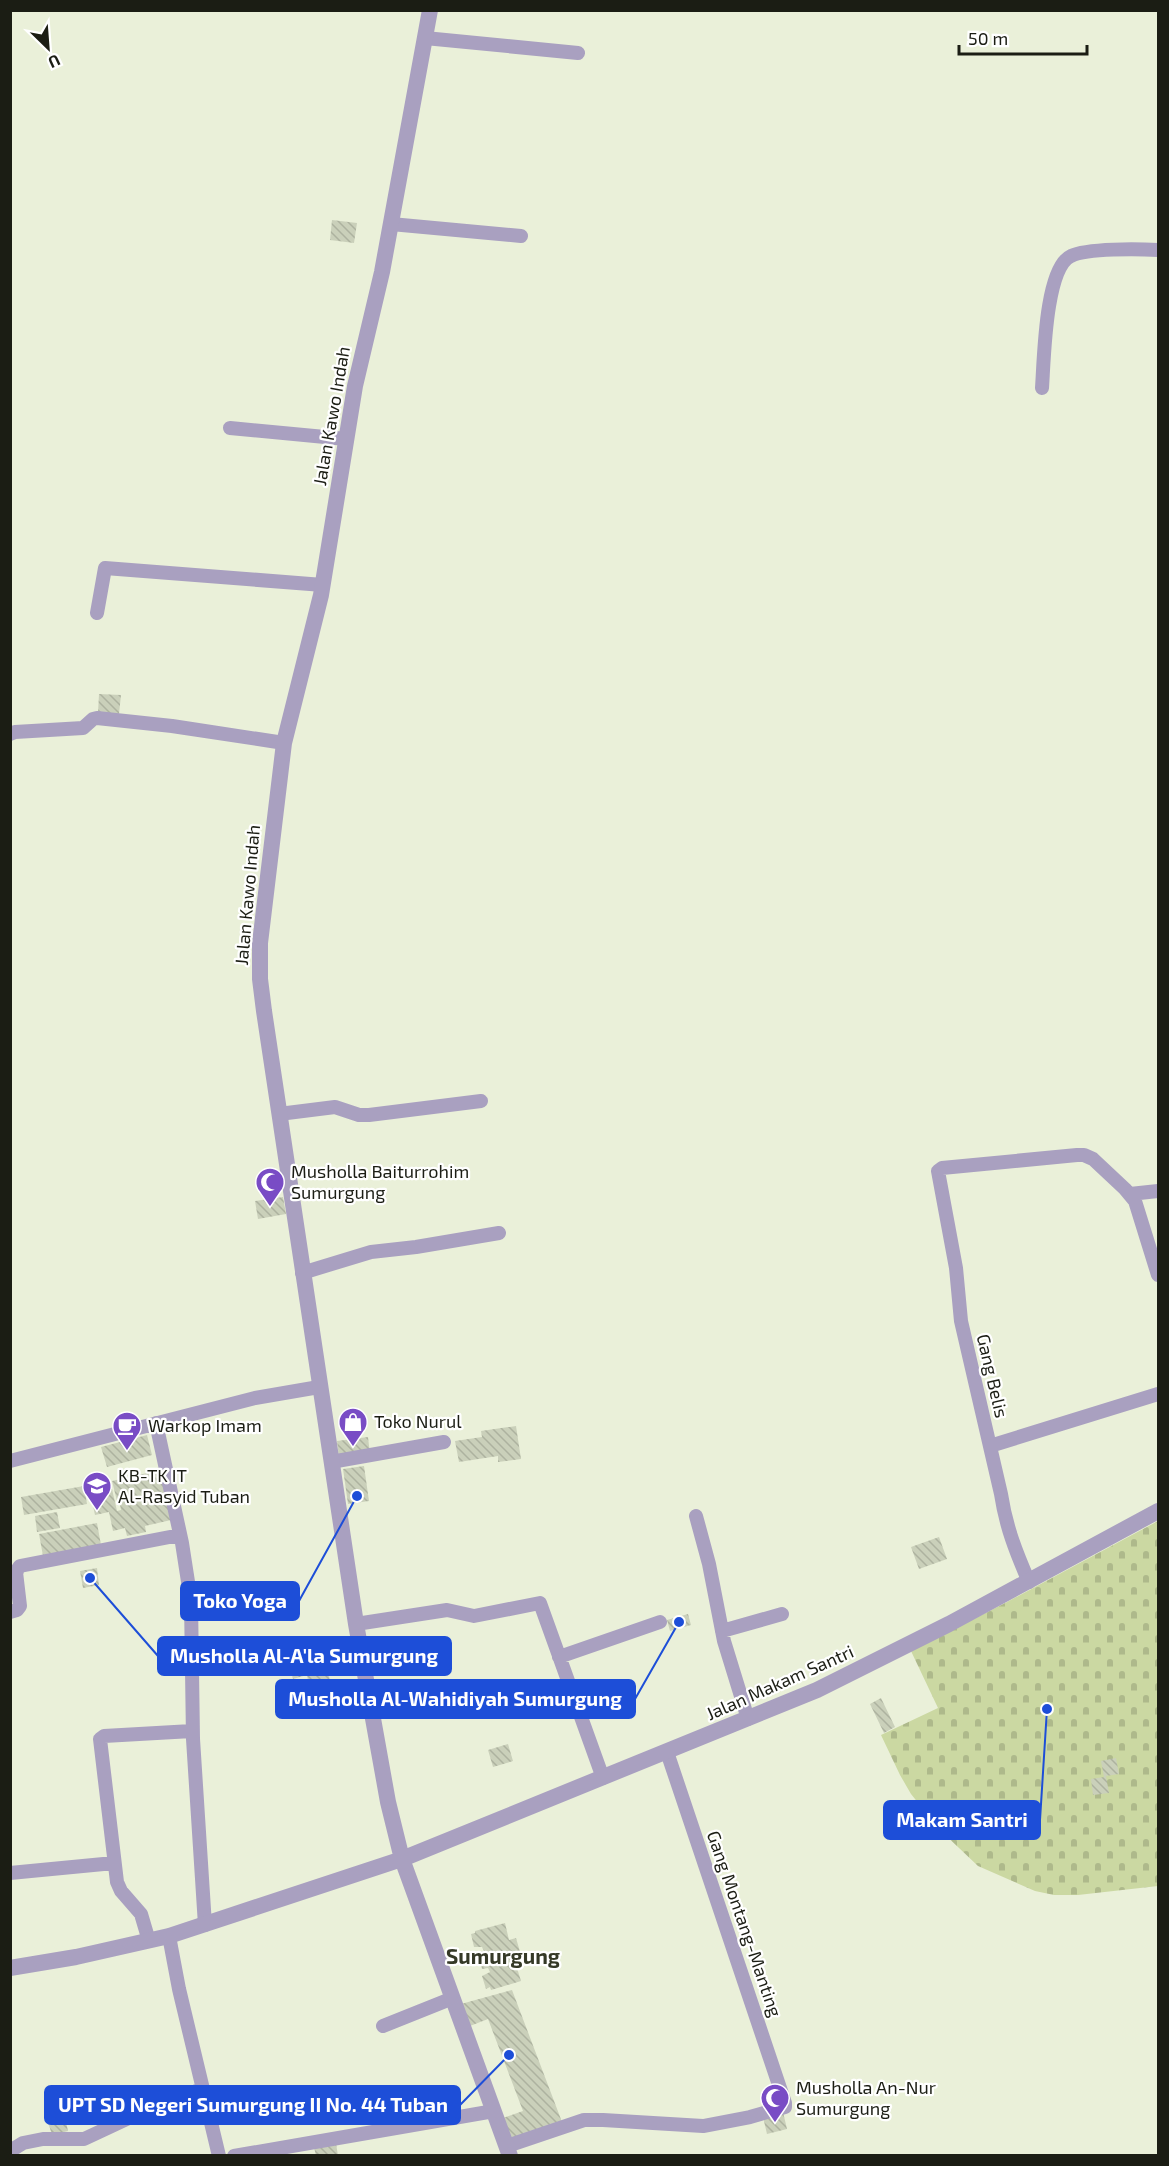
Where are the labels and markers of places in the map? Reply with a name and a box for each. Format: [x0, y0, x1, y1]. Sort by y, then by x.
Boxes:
place label: Musholla Baiturrohim Sumurgung [291, 1160, 469, 1203]
mosque icon: Musholla Baiturrohim Sumurgung [254, 1166, 286, 1208]
shop icon: Toko Nurul [337, 1406, 369, 1448]
cafe icon: Warkop Imam [111, 1410, 143, 1452]
place label: Toko Nurul [374, 1410, 462, 1432]
place label: Warkop Imam [148, 1414, 262, 1436]
place label: KB-TK IT Al-Rasyid Tuban [118, 1464, 250, 1507]
school or university icon: KB-TK IT Al-Rasyid Tuban [81, 1470, 113, 1512]
callout: Toko Yoga [181, 1582, 299, 1620]
callout: Musholla Al-A'la Sumurgung [158, 1637, 451, 1675]
callout: Musholla Al-Wahidiyah Sumurgung [276, 1680, 635, 1718]
callout: Makam Santri [884, 1801, 1040, 1839]
place label: Musholla An-Nur Sumurgung [796, 2076, 936, 2119]
mosque icon: Musholla An-Nur Sumurgung [759, 2082, 791, 2124]
callout: UPT SD Negeri Sumurgung II No. 44 Tuban [45, 2086, 460, 2124]

